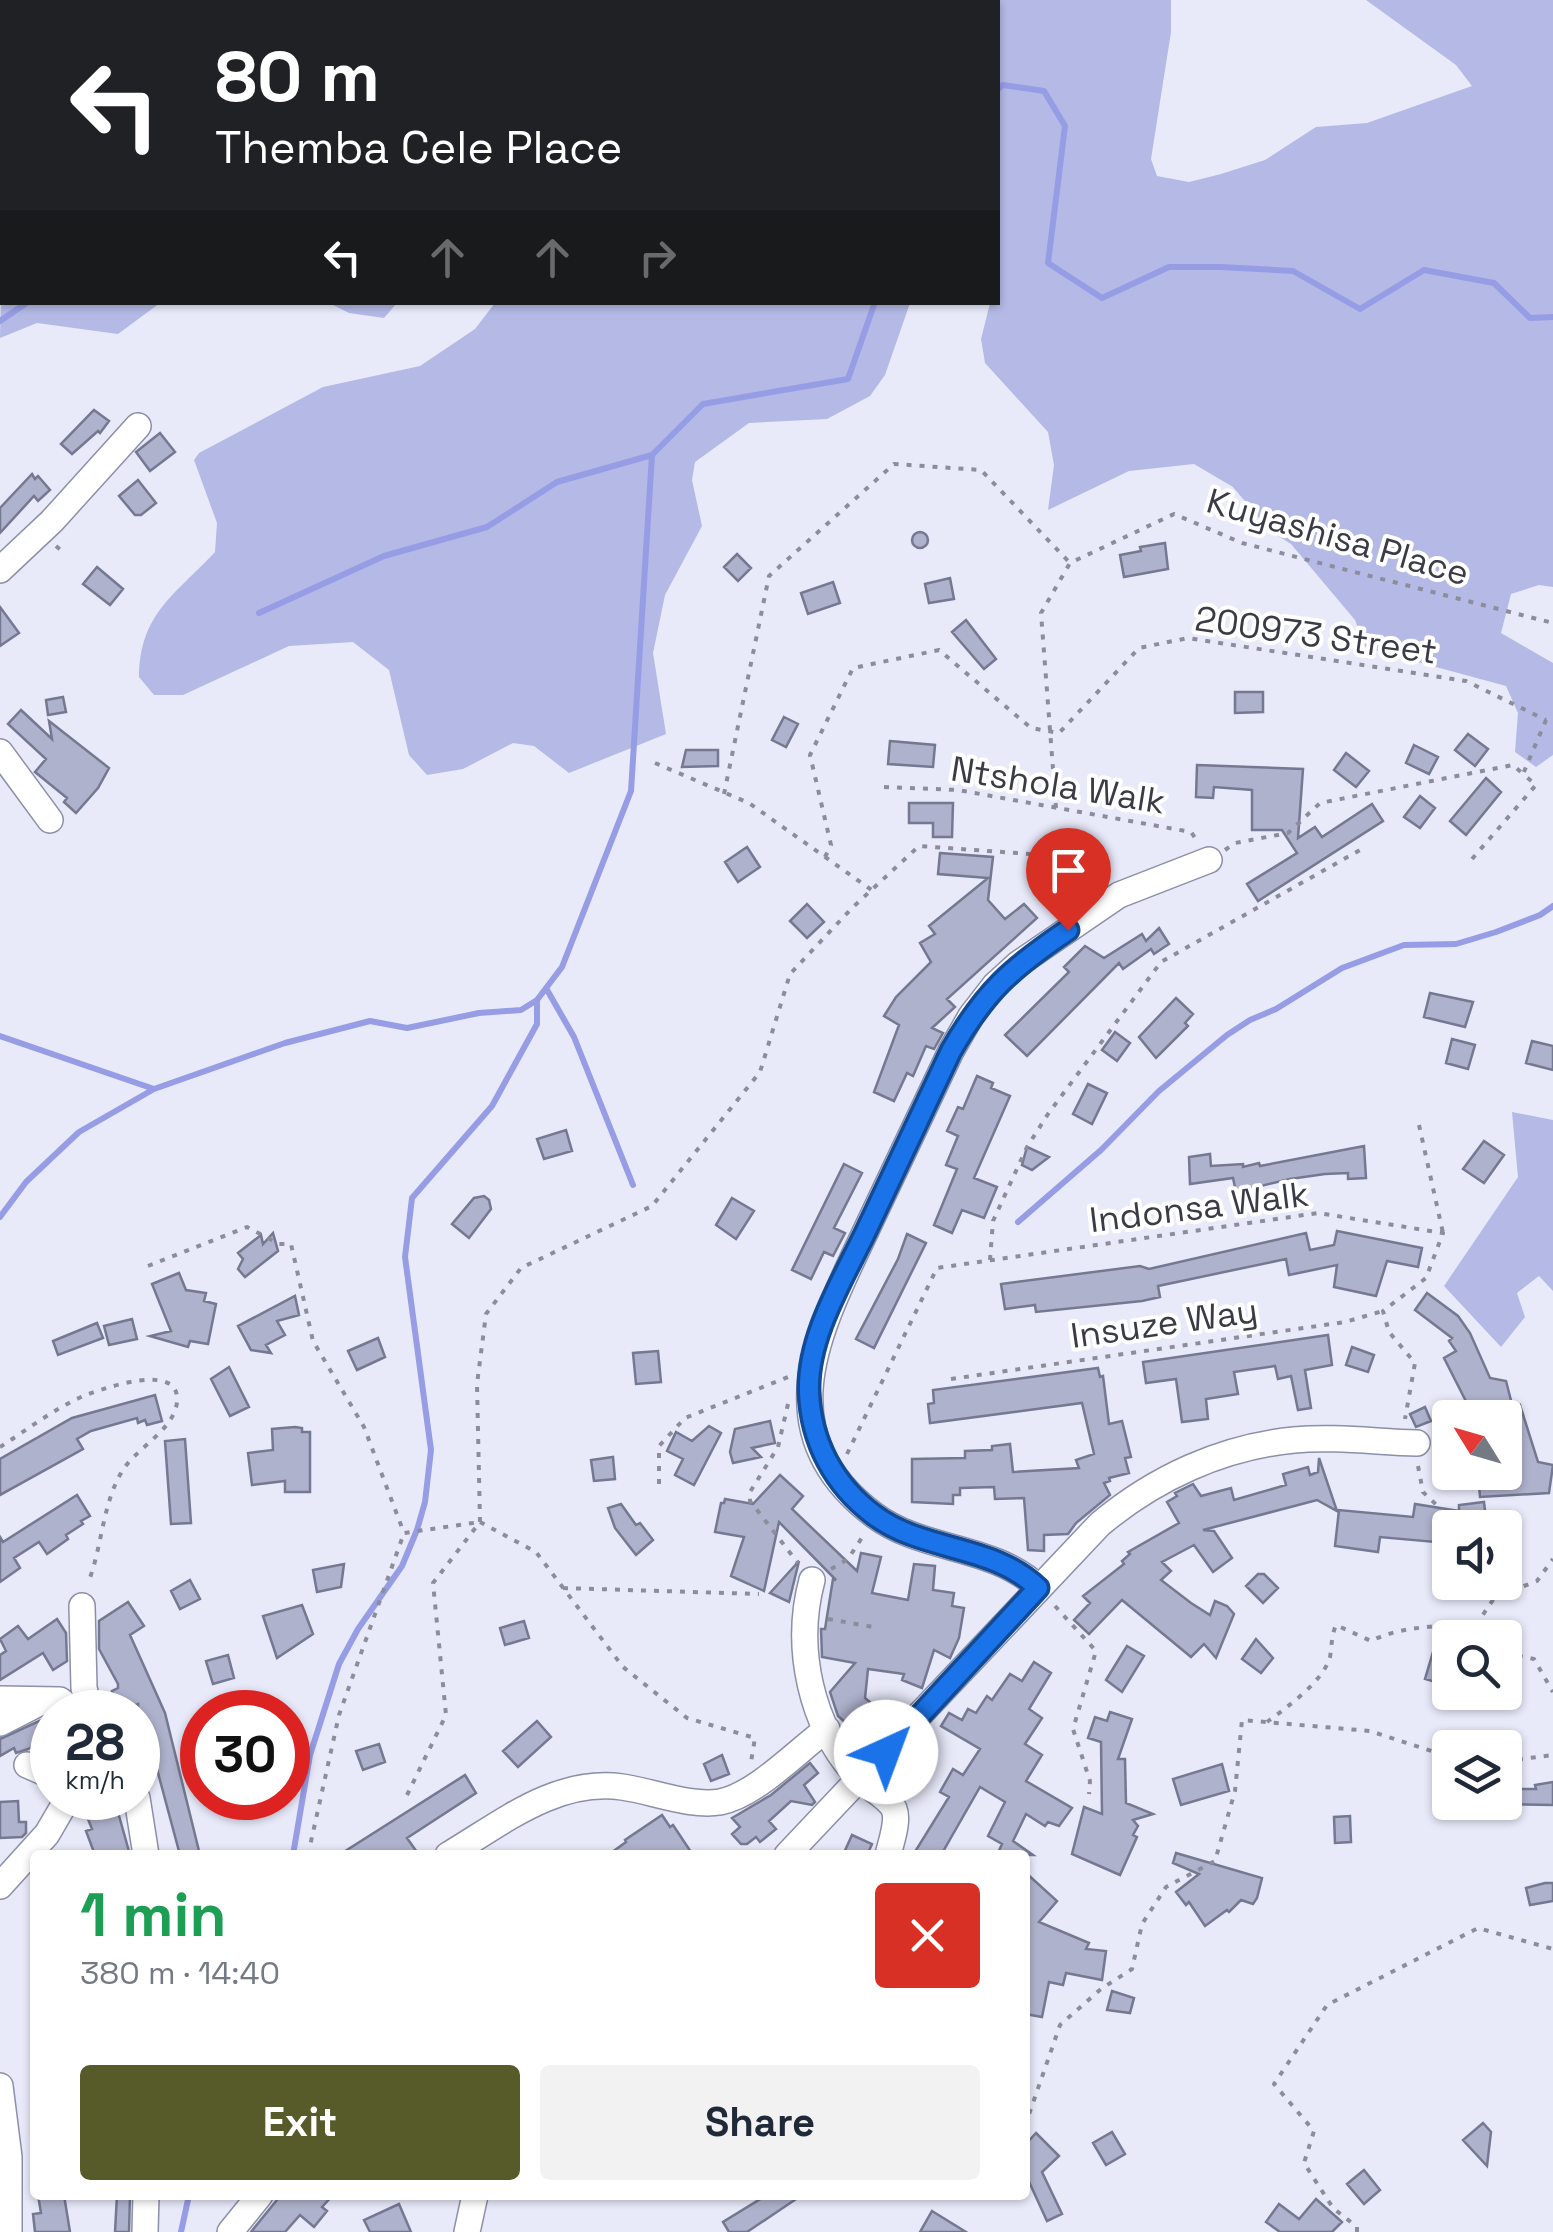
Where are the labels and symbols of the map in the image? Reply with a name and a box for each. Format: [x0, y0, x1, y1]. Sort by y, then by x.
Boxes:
street label: Kuyashisa Place [1202, 479, 1474, 595]
street label: 200973 Street [1192, 596, 1440, 674]
street label: Ntshola Walk [948, 746, 1168, 824]
pin [1026, 828, 1111, 931]
street label: Indonsa Walk [1087, 1172, 1311, 1242]
street label: Insuze Way [1068, 1288, 1260, 1358]
north arrow [1432, 1400, 1522, 1490]
speed limit sign: 30 [180, 1690, 310, 1820]
position arrow [834, 1700, 938, 1804]

